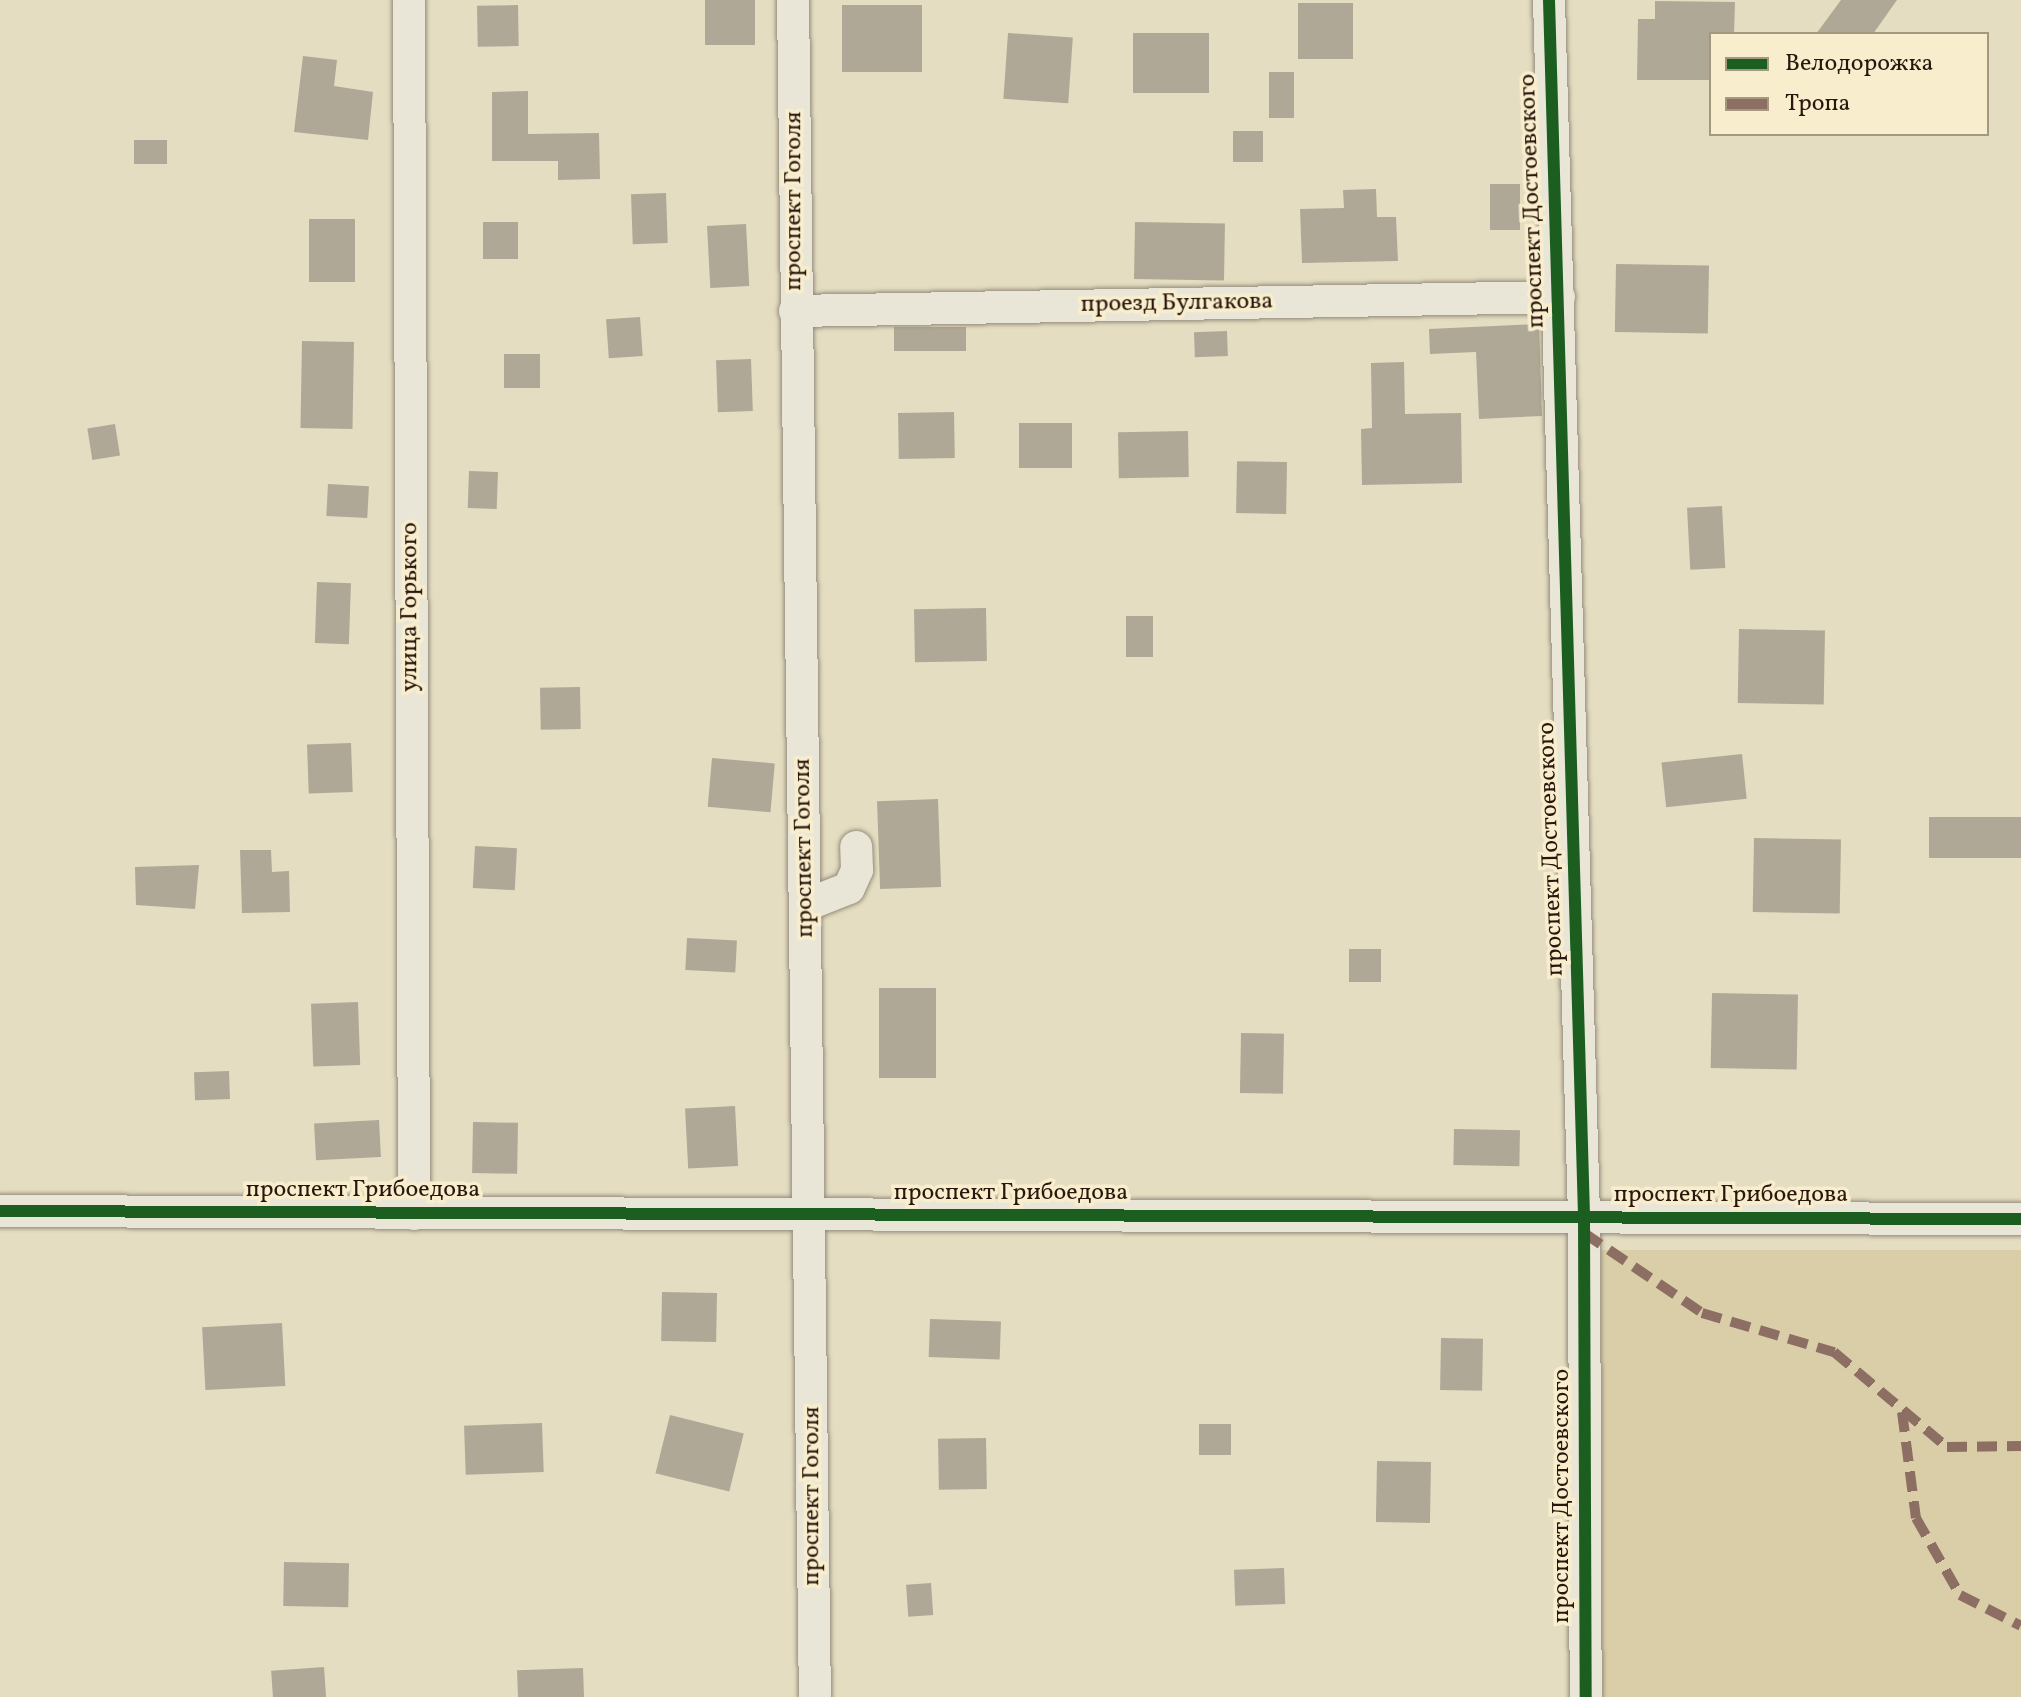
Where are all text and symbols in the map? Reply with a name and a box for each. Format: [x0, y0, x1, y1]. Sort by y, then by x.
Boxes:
legend [1709, 32, 1989, 136]
text: Велодорожка [1785, 47, 1933, 81]
street label: проспект Достоевского [1514, 73, 1552, 329]
text: Тропа [1785, 87, 1851, 121]
street label: проспект Гоголя [781, 111, 809, 291]
street label: проезд Булгакова [1080, 288, 1274, 320]
street label: улица Горького [397, 522, 425, 692]
street label: проспект Достоевского [1533, 721, 1571, 977]
street label: проспект Гоголя [789, 758, 821, 938]
street label: проспект Грибоедова [246, 1177, 480, 1205]
street label: проспект Грибоедова [894, 1180, 1128, 1208]
street label: проспект Грибоедова [1614, 1182, 1848, 1210]
street label: проспект Достоевского [1549, 1369, 1577, 1623]
street label: проспект Гоголя [799, 1406, 827, 1586]

